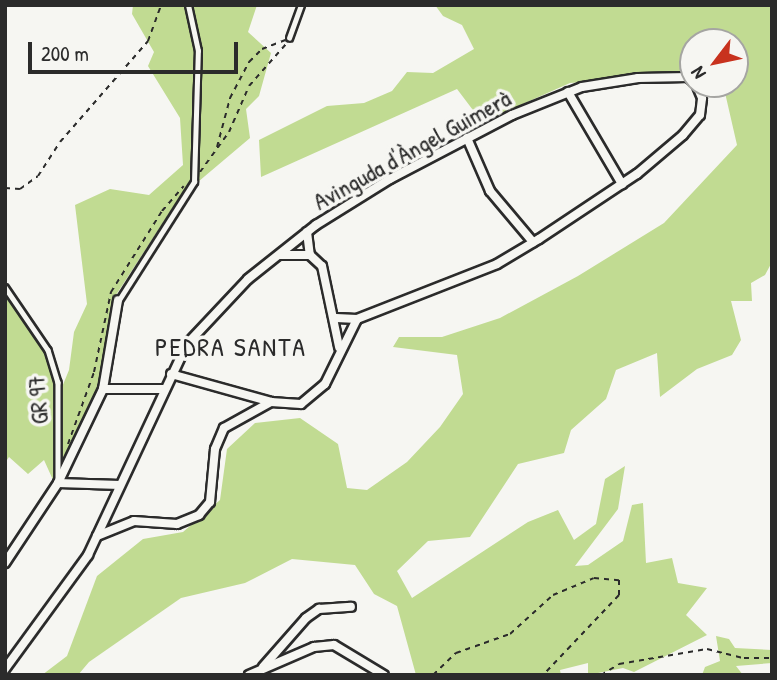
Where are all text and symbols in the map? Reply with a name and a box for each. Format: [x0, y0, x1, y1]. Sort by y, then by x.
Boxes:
scale bar [32, 28, 242, 72]
north arrow [679, 28, 749, 98]
text: 200 m [41, 39, 89, 68]
text: N [684, 62, 712, 84]
street label: Avinguda d'Àngel Guimerà [308, 84, 516, 216]
district label: PEDRA SANTA [156, 331, 306, 363]
street label: GR 97 [22, 375, 54, 425]

